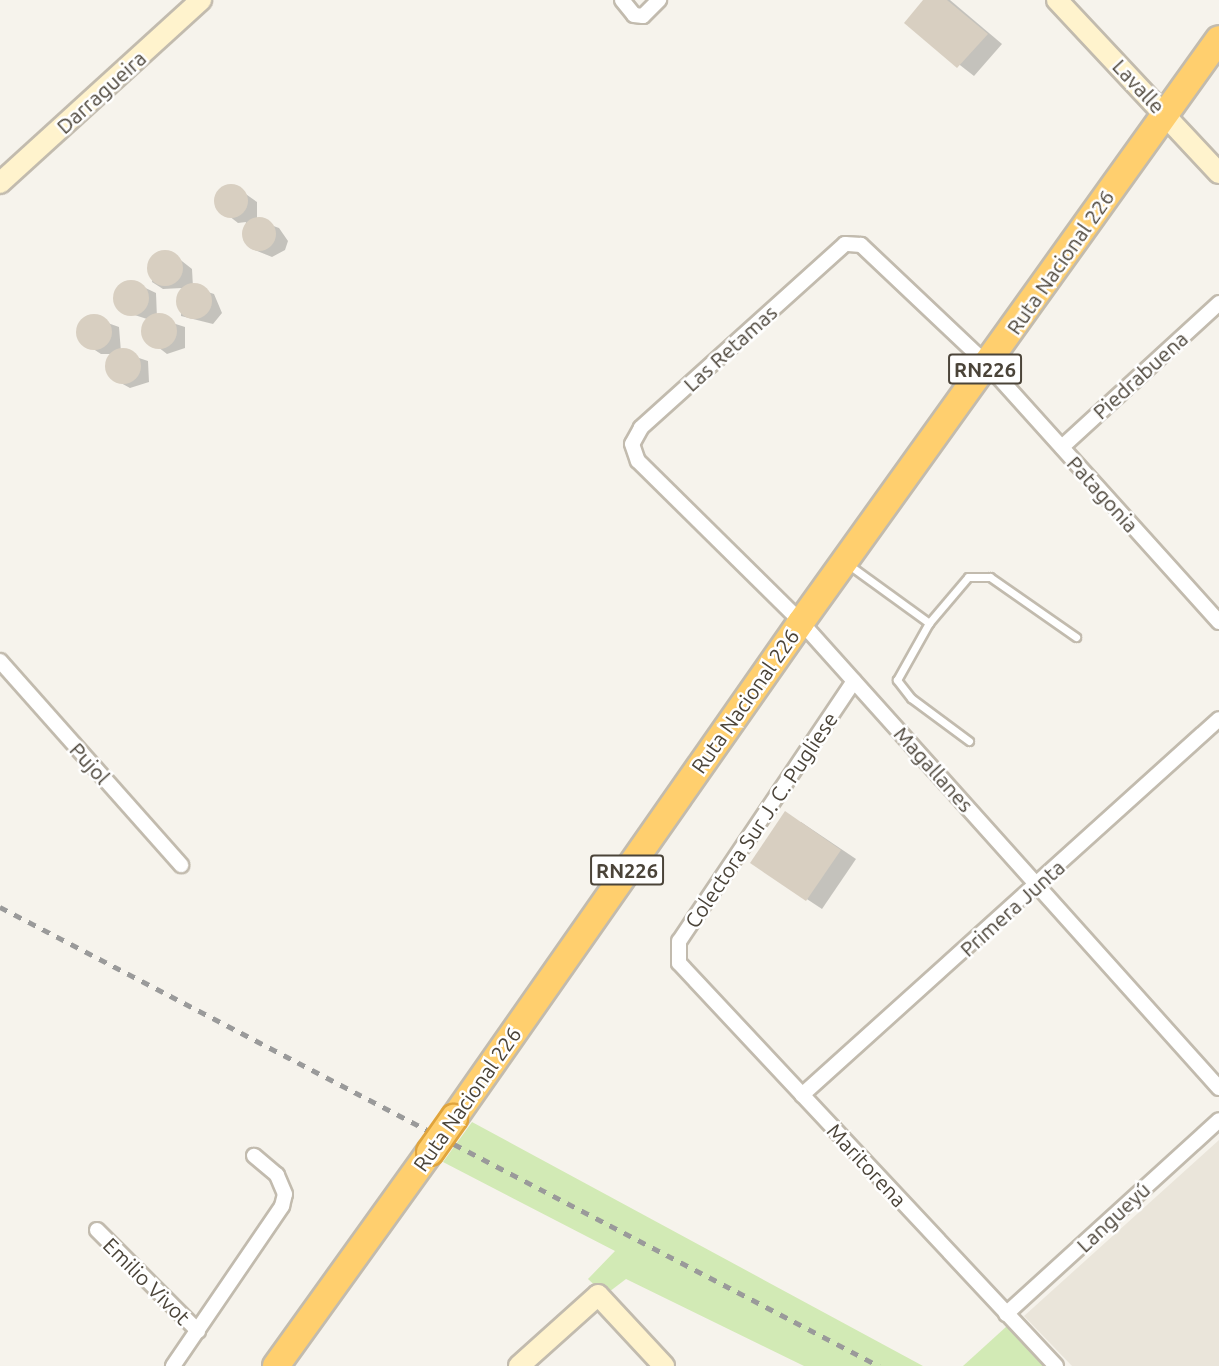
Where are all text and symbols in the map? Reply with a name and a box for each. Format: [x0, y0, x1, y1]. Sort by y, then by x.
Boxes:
street label: Darragueira [51, 45, 151, 139]
street label: Lavalle [1108, 54, 1170, 118]
street label: Ruta Nacional 226 [1001, 185, 1119, 339]
street label: Las Retamas [678, 299, 782, 397]
street label: Piedrabuena [1087, 326, 1193, 424]
road number: RN226 [948, 352, 1022, 386]
street label: Patagonia [1062, 450, 1144, 538]
street label: Ruta Nacional 226 [686, 624, 804, 778]
street label: Colectora Sur J. C. Pugliese [679, 707, 843, 933]
street label: Magallanes [889, 721, 979, 817]
street label: Pujol [65, 737, 115, 789]
road number: RN226 [590, 853, 664, 887]
street label: Primera Junta [954, 854, 1070, 962]
street label: Ruta Nacional 226 [408, 1022, 526, 1176]
street label: Maritorena [822, 1118, 912, 1212]
street label: Langueyú [1071, 1177, 1155, 1257]
street label: Emilio Vivot [98, 1232, 196, 1330]

